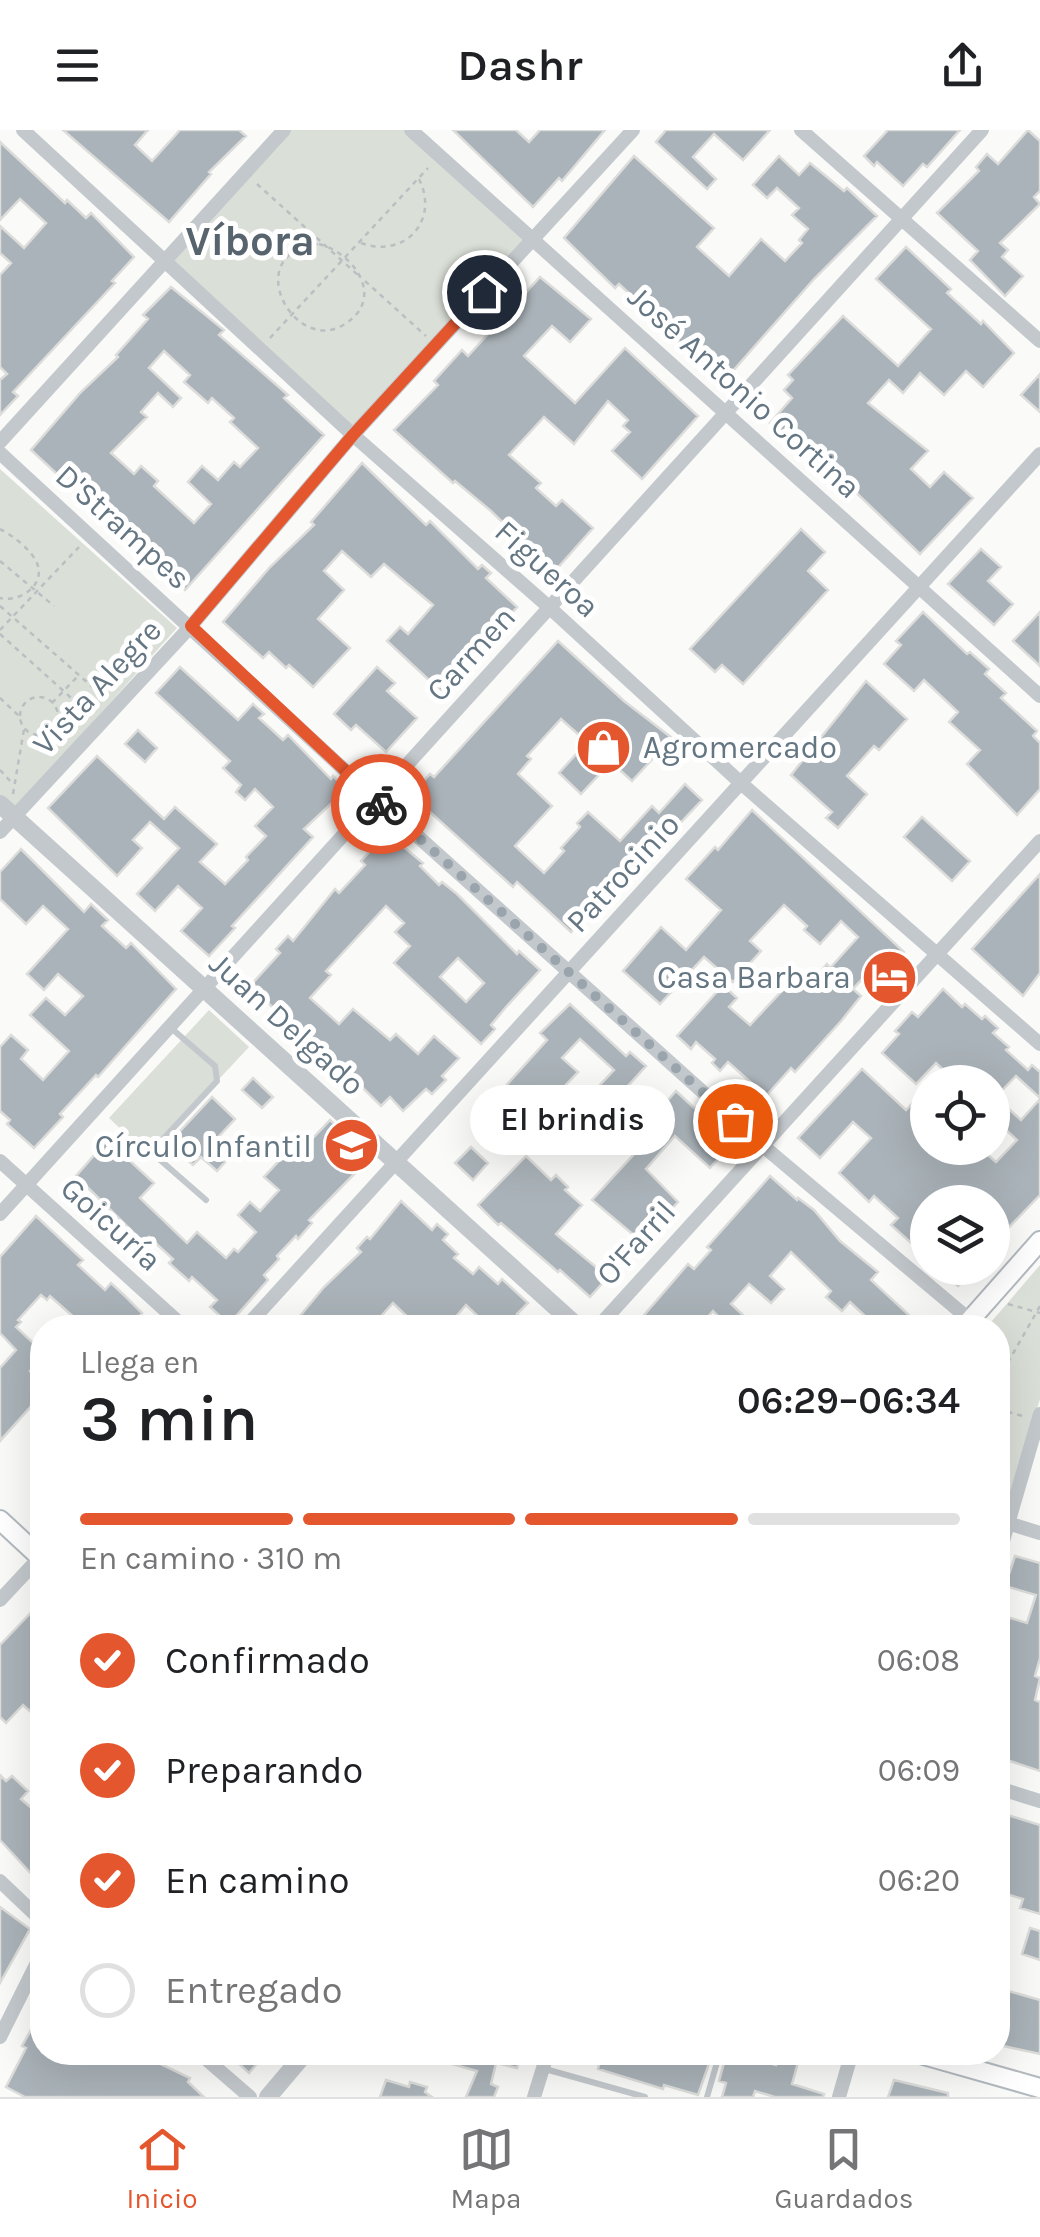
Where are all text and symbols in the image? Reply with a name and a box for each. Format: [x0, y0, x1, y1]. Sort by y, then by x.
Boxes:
icon: menu [50, 38, 105, 93]
icon: share [935, 38, 990, 93]
text: Dashr [457, 39, 583, 91]
district label: Víbora [185, 216, 315, 266]
pin [442, 250, 527, 335]
icon: home [457, 265, 512, 320]
street label: José Antonio Cortina [620, 278, 868, 506]
street label: D'Strampes [48, 457, 198, 597]
street label: Figueroa [487, 513, 607, 625]
street label: Carmen [419, 599, 523, 709]
street label: Vista Alegre [25, 612, 169, 762]
shop icon: Agromercado [574, 717, 634, 777]
place label: Agromercado [643, 729, 837, 766]
courier [331, 754, 431, 854]
icon: bike [354, 777, 409, 832]
street label: Patrocinio [559, 806, 687, 940]
street label: Juan Delgado [202, 945, 372, 1103]
hotel icon: Casa Barbara [860, 947, 920, 1007]
place label: Casa Barbara [657, 959, 851, 996]
map controls [910, 1065, 1010, 1285]
button: locate [910, 1065, 1010, 1165]
pin [693, 1079, 778, 1164]
callout: El brindis [470, 1086, 675, 1156]
icon: bag [708, 1094, 763, 1149]
text: El brindis [500, 1101, 645, 1138]
school or university icon: Círculo Infantil [321, 1116, 381, 1176]
place label: Círculo Infantil [95, 1128, 312, 1165]
street label: Goicuría [53, 1169, 169, 1279]
button: layers [910, 1185, 1010, 1285]
street label: O'Farril [589, 1193, 683, 1293]
text: Llega en [80, 1344, 199, 1381]
text: 06:29–06:34 [737, 1378, 960, 1423]
text: 3 min [80, 1380, 258, 1456]
text: En camino · 310 m [80, 1540, 342, 1577]
icon: check [80, 1633, 135, 1688]
text: Confirmado [165, 1638, 370, 1683]
text: 06:08 [877, 1642, 960, 1679]
icon: check [80, 1743, 135, 1798]
text: Preparando [165, 1748, 363, 1793]
text: 06:09 [878, 1752, 960, 1789]
icon: check [80, 1853, 135, 1908]
text: En camino [165, 1858, 349, 1903]
text: 06:20 [878, 1862, 960, 1899]
text: Entregado [165, 1968, 342, 2013]
tab: Inicio [126, 2122, 198, 2215]
tab: Mapa [451, 2122, 521, 2215]
tab: Guardados [774, 2122, 914, 2215]

